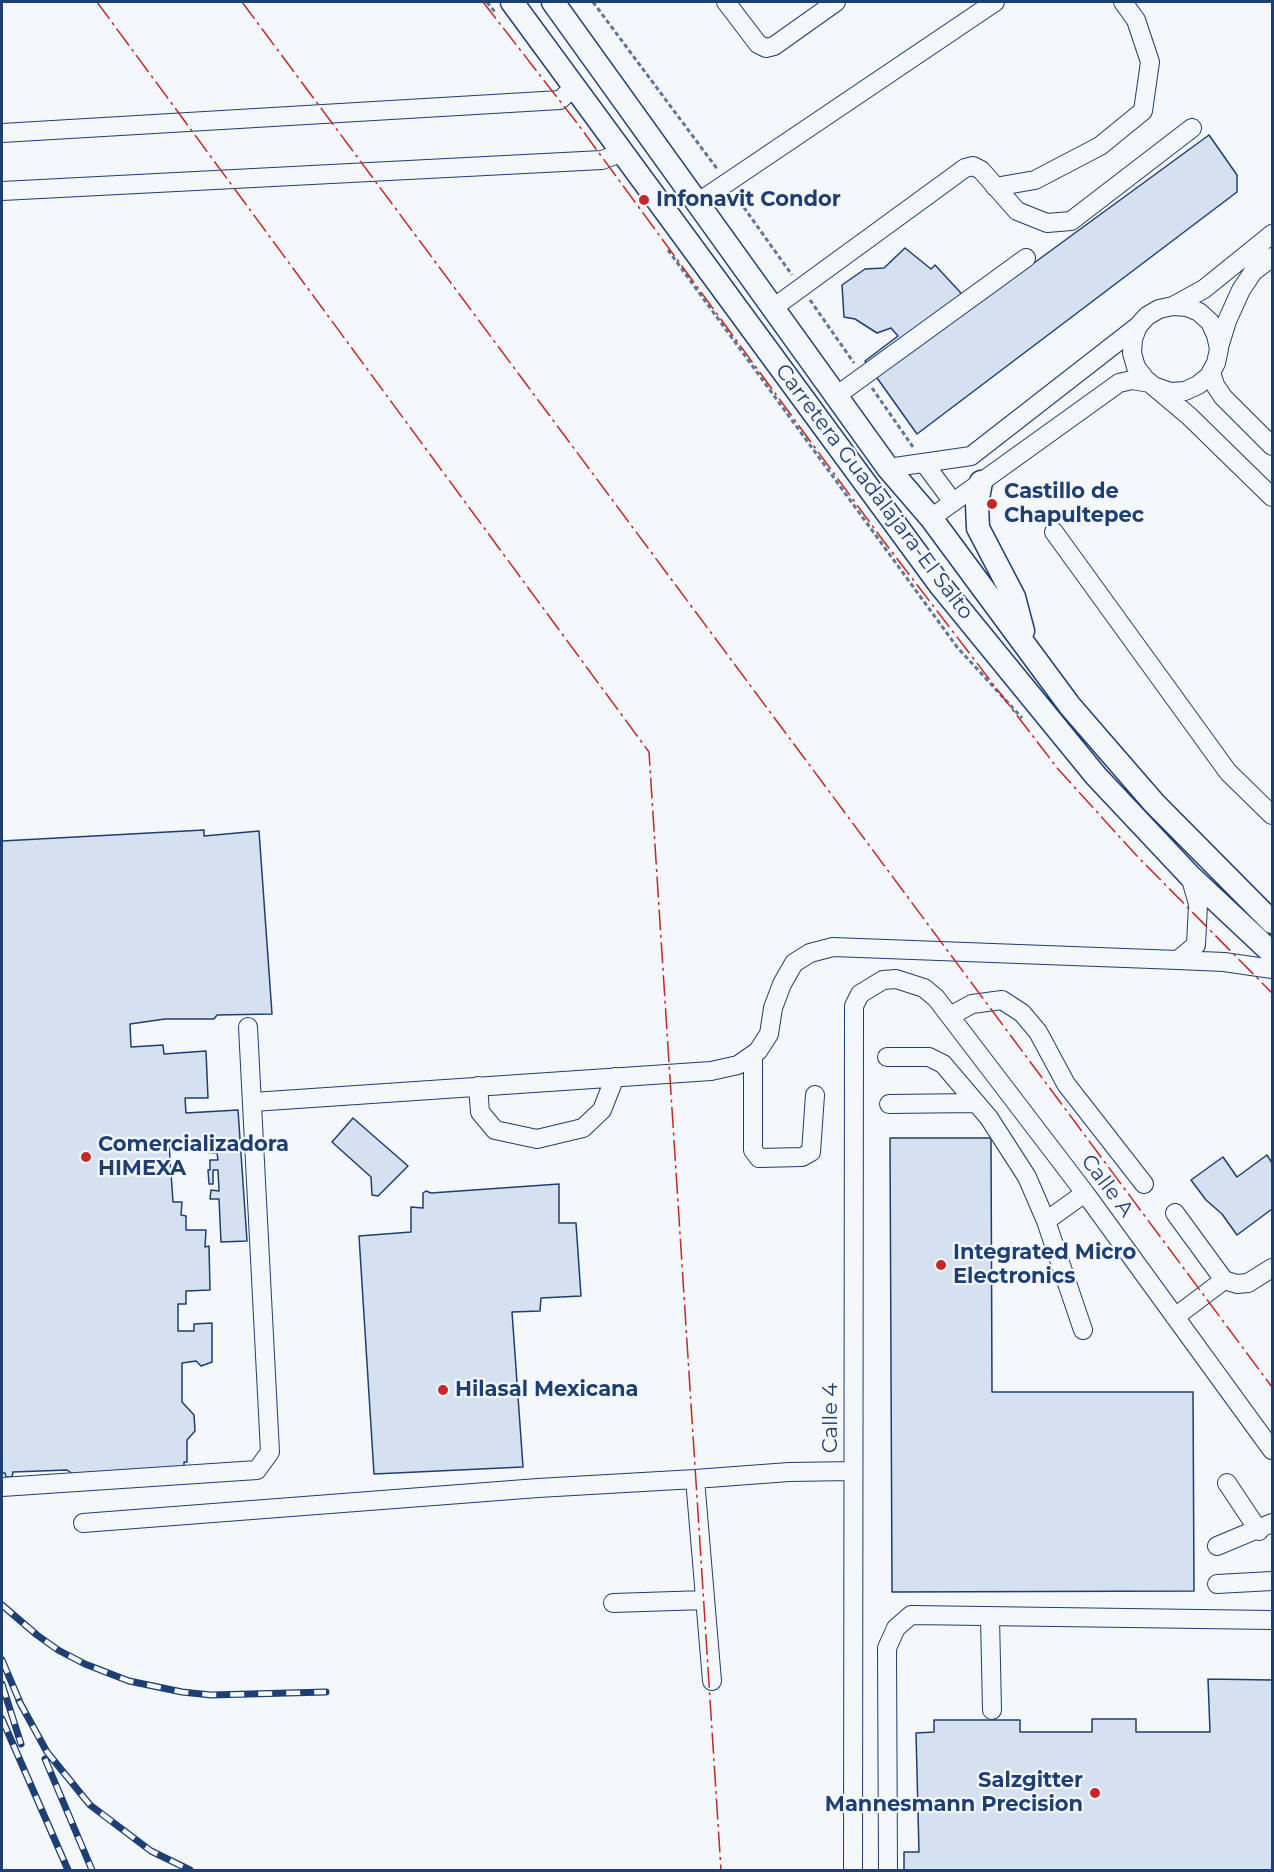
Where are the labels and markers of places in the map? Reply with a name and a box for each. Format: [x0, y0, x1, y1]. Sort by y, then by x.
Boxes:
place label: Infonavit Condor [656, 187, 841, 213]
marker: Infonavit Condor [637, 193, 651, 207]
place label: Castillo de Chapultepec [1004, 479, 1144, 529]
marker: Castillo de Chapultepec [985, 497, 999, 511]
place label: Comercializadora HIMEXA [98, 1132, 289, 1182]
marker: Comercializadora HIMEXA [79, 1150, 93, 1164]
place label: Integrated Micro Electronics [953, 1240, 1136, 1290]
marker: Integrated Micro Electronics [934, 1258, 948, 1272]
place label: Hilasal Mexicana [455, 1377, 639, 1403]
marker: Hilasal Mexicana [436, 1383, 450, 1397]
place label: Salzgitter Mannesmann Precision [825, 1768, 1083, 1818]
marker: Salzgitter Mannesmann Precision [1088, 1786, 1102, 1800]

